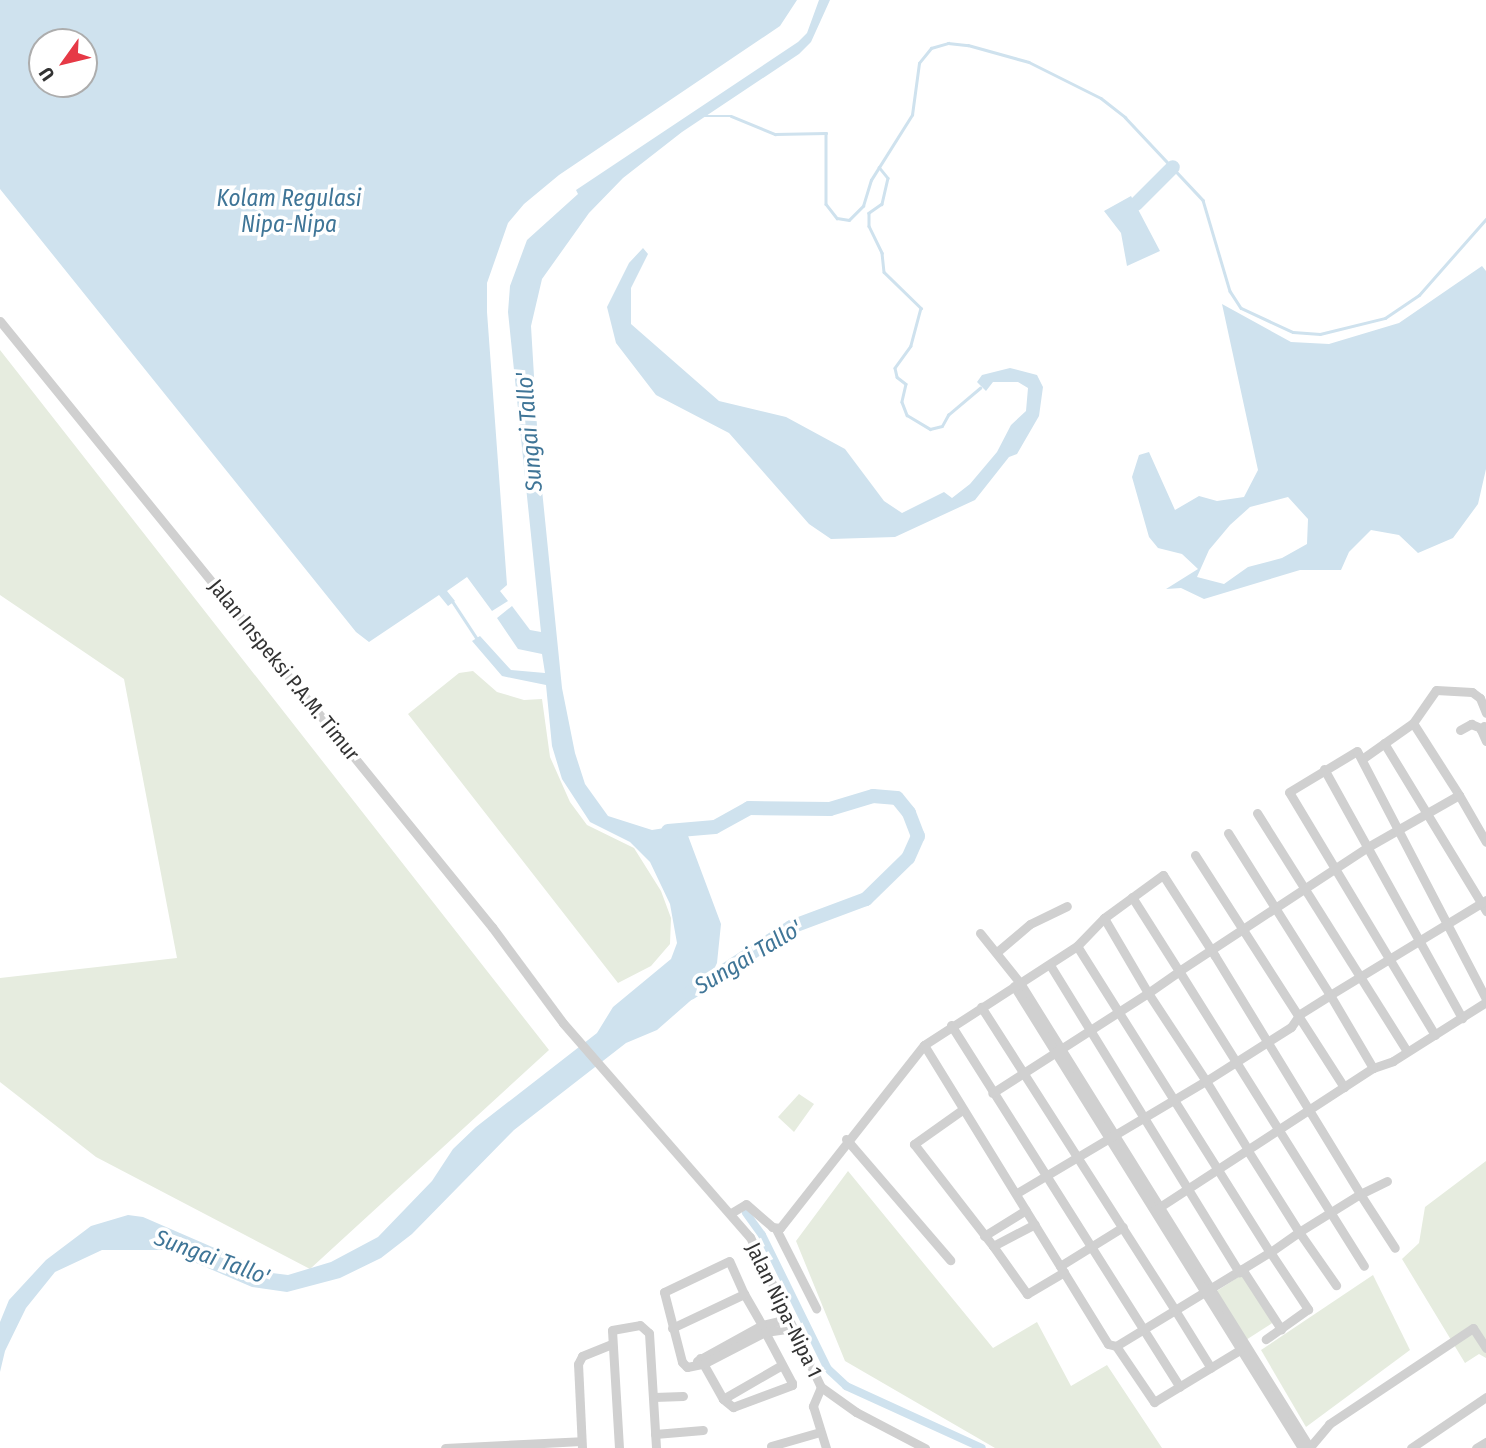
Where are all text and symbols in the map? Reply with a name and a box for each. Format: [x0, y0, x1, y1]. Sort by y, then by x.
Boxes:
north arrow [28, 28, 98, 98]
text: U [34, 63, 59, 85]
water label: Kolam Regulasi Nipa-Nipa [217, 184, 361, 238]
water label: Sungai Tallo' [510, 371, 548, 493]
street label: Jalan Inspeksi P.A.M. Timur [203, 574, 365, 766]
water label: Sungai Tallo' [690, 914, 806, 1000]
water label: Sungai Tallo' [151, 1224, 273, 1290]
street label: Jalan Nipa-Nipa 1 [740, 1238, 828, 1382]

